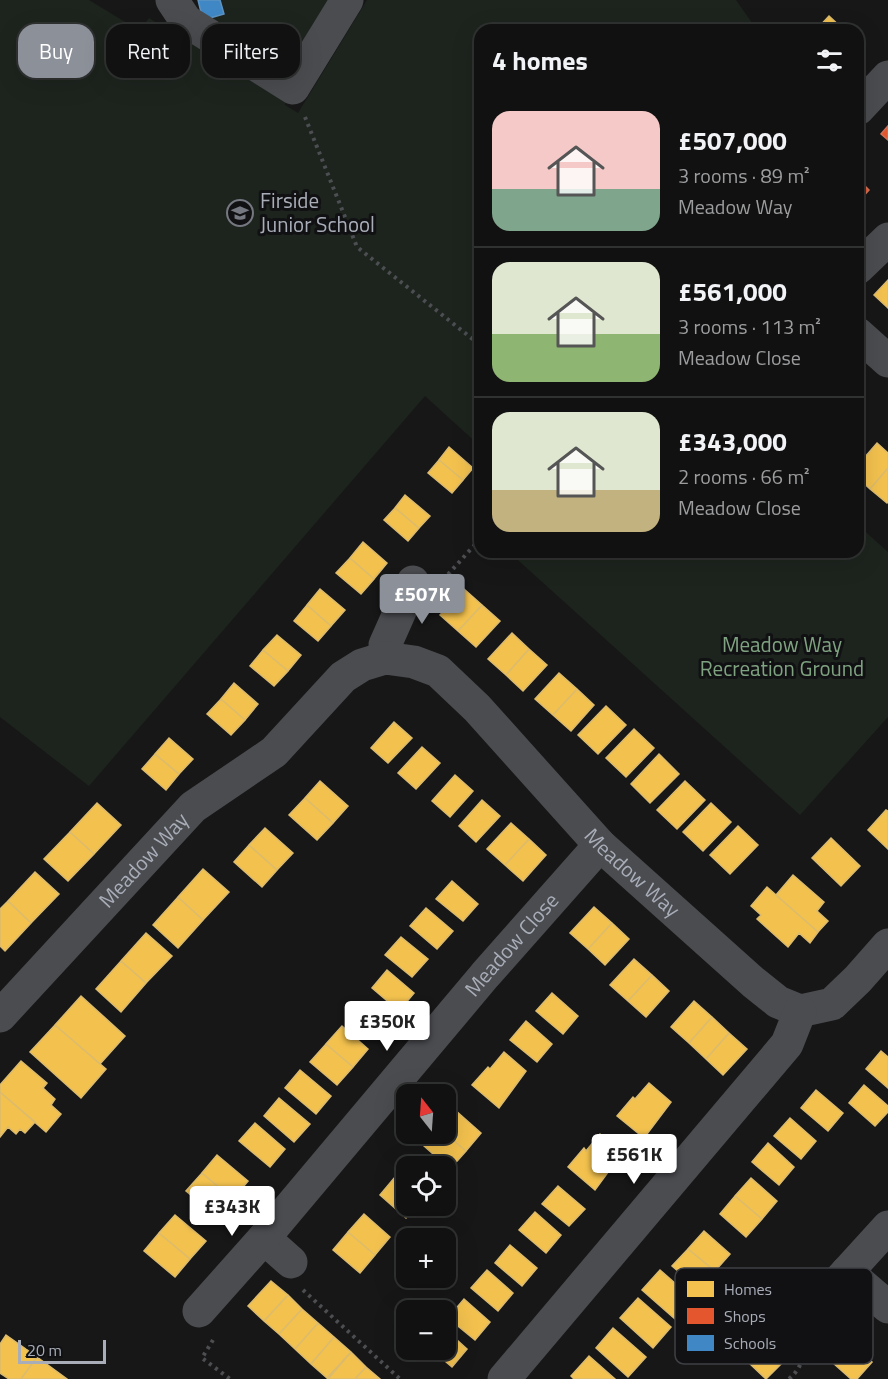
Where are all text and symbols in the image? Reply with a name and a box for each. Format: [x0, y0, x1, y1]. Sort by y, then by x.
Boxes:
chip: Buy [18, 24, 94, 78]
chip: Rent [106, 24, 190, 78]
chip: Filters [202, 24, 300, 78]
text: 4 homes [492, 41, 588, 80]
icon: filters [813, 44, 846, 77]
text: £507,000 [678, 121, 787, 160]
icon: home [540, 135, 612, 207]
text: 3 rooms · 89 m² [678, 160, 810, 191]
place label: Firside Junior School [260, 184, 375, 240]
text: Meadow Way [678, 191, 793, 222]
school or university icon: Firside Junior School [225, 198, 255, 228]
text: £561,000 [678, 272, 787, 311]
icon: home [540, 286, 612, 358]
text: 3 rooms · 113 m² [678, 311, 821, 342]
text: Meadow Close [678, 342, 801, 373]
text: £343,000 [678, 422, 787, 461]
icon: home [540, 436, 612, 508]
text: 2 rooms · 66 m² [678, 461, 810, 492]
text: Meadow Close [678, 492, 801, 523]
pin: £507K [380, 574, 464, 625]
text: £507K [394, 578, 450, 609]
park label: Meadow Way Recreation Ground [700, 628, 864, 684]
street label: Meadow Way [91, 805, 196, 915]
street label: Meadow Way [577, 820, 688, 925]
street label: Meadow Close [456, 885, 566, 1003]
pin: £350K [345, 1001, 429, 1052]
text: £350K [359, 1005, 415, 1036]
north arrow [396, 1084, 456, 1144]
map controls [396, 1084, 456, 1360]
pin: £561K [592, 1134, 676, 1185]
text: £561K [606, 1138, 662, 1169]
button: locate [396, 1156, 456, 1216]
pin: £343K [190, 1186, 274, 1237]
text: £343K [204, 1190, 260, 1221]
button: + [396, 1228, 456, 1288]
legend [675, 1268, 873, 1364]
text: Homes [724, 1277, 772, 1301]
button: − [396, 1300, 456, 1360]
text: Shops [724, 1304, 766, 1328]
text: Schools [724, 1331, 776, 1355]
scale bar [18, 1337, 106, 1364]
text: 20 m [27, 1338, 62, 1362]

